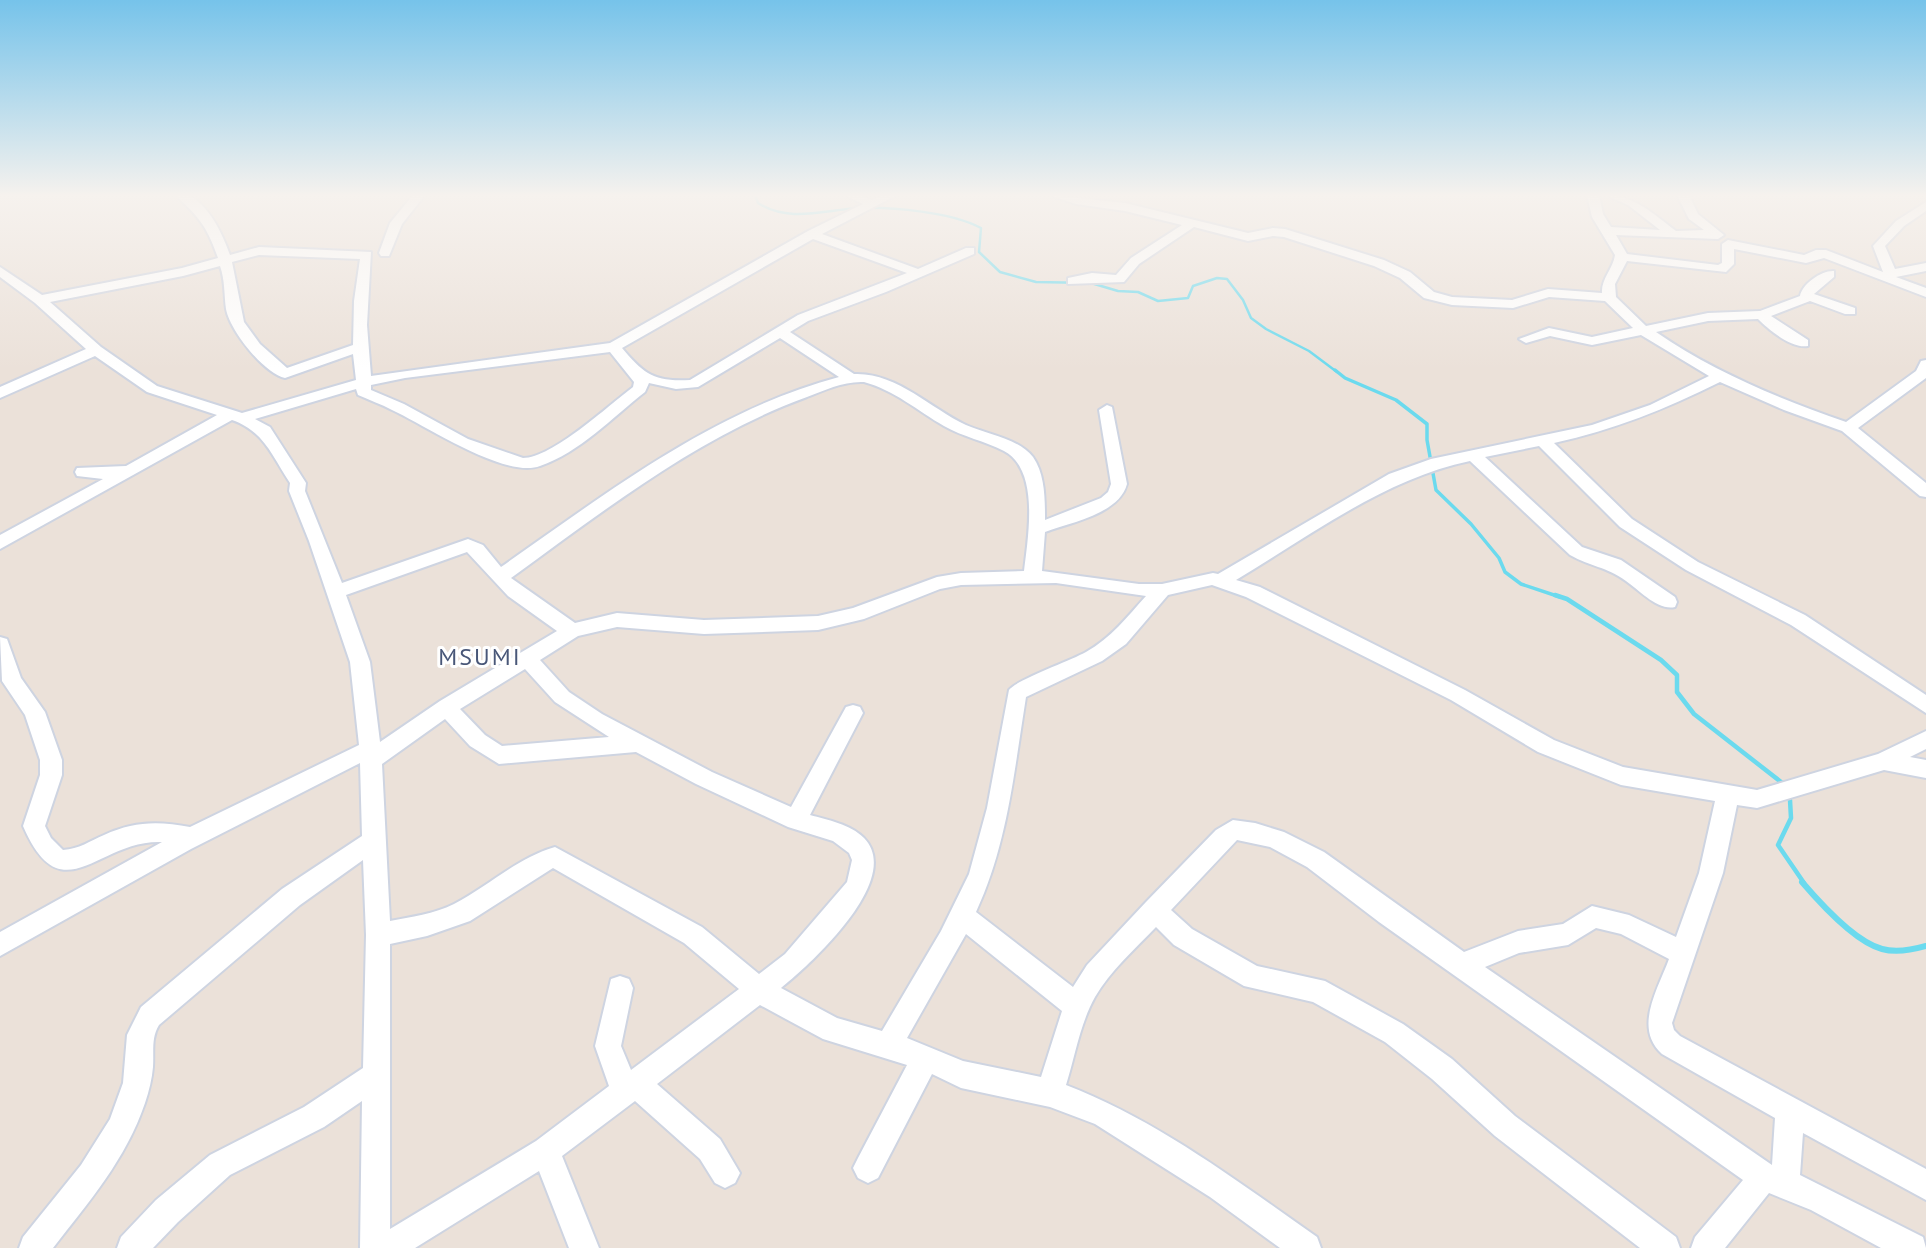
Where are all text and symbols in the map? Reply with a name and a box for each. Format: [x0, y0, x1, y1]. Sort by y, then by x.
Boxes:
district label: MSUMI [438, 641, 522, 672]

